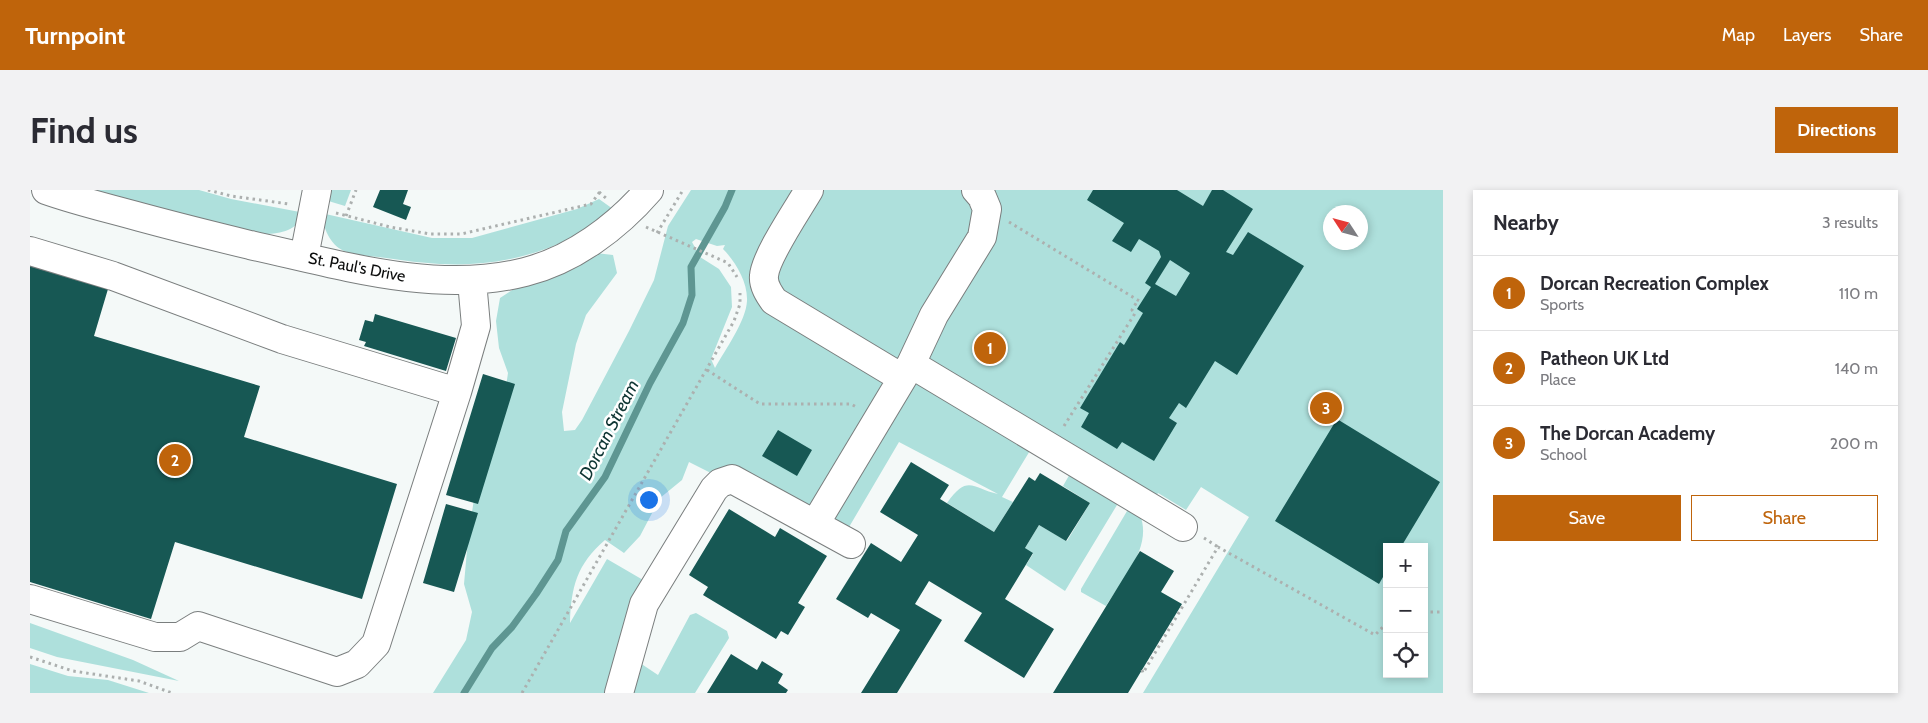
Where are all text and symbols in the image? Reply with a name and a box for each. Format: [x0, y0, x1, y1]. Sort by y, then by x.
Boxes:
text: Turnpoint [25, 21, 125, 50]
text: Map [1722, 24, 1755, 46]
text: Layers [1783, 24, 1832, 46]
text: Share [1860, 24, 1903, 46]
button: Directions [1775, 107, 1898, 153]
text: Find us [30, 109, 138, 152]
north arrow [1323, 205, 1368, 250]
text: Nearby [1493, 210, 1559, 235]
text: 3 results [1822, 213, 1878, 232]
street label: St. Paul's Drive [307, 248, 407, 286]
text: Dorcan Recreation Complex [1540, 272, 1769, 295]
text: 1 [1506, 284, 1512, 303]
text: 110 m [1839, 284, 1878, 303]
text: Sports [1540, 295, 1584, 314]
pin: 1 [974, 329, 1006, 367]
text: Patheon UK Ltd [1540, 347, 1669, 370]
text: 2 [1505, 359, 1513, 378]
text: 140 m [1835, 359, 1878, 378]
text: Place [1540, 370, 1576, 389]
water label: Dorcan Stream [574, 376, 644, 484]
pin: 3 [1310, 389, 1342, 427]
text: The Dorcan Academy [1540, 422, 1715, 445]
text: 3 [1505, 434, 1513, 453]
text: 200 m [1830, 434, 1878, 453]
pin: 2 [159, 441, 191, 479]
text: School [1540, 445, 1587, 464]
your location [636, 487, 662, 513]
button: Save [1493, 495, 1681, 541]
button: Share [1691, 495, 1878, 541]
map controls [1383, 543, 1428, 678]
button: + [1383, 543, 1428, 588]
button: − [1383, 588, 1428, 633]
button: locate [1383, 633, 1428, 678]

